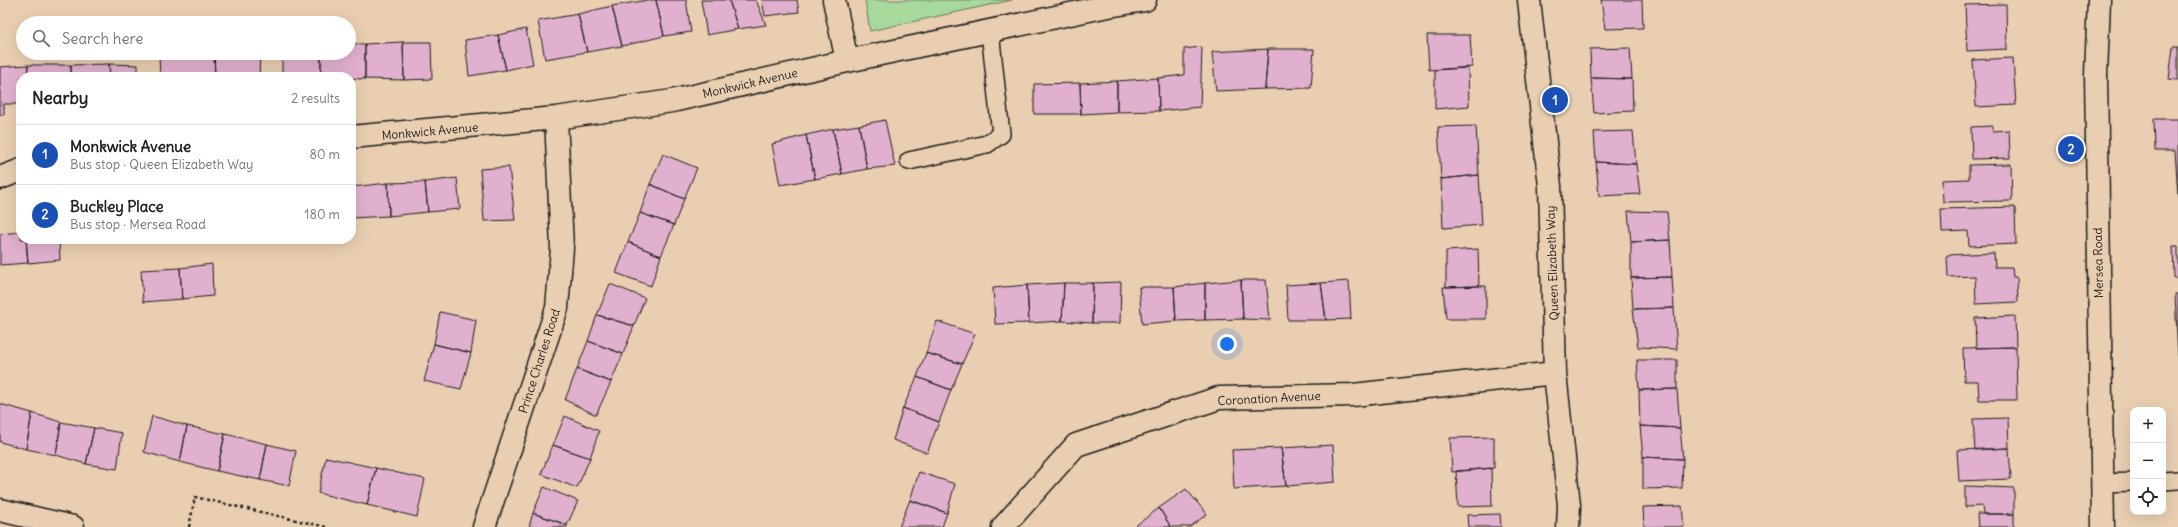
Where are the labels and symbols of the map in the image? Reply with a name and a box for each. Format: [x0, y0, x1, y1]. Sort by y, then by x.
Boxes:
street label: Monkwick Avenue [701, 65, 799, 101]
pin: 1 [1542, 85, 1568, 115]
street label: Monkwick Avenue [381, 119, 479, 143]
pin: 2 [2058, 134, 2084, 164]
street label: Queen Elizabeth Way [1543, 205, 1561, 321]
street label: Mersea Road [2090, 227, 2106, 299]
street label: Prince Charles Road [515, 307, 563, 415]
your location [1217, 334, 1237, 354]
street label: Coronation Avenue [1217, 388, 1321, 408]

